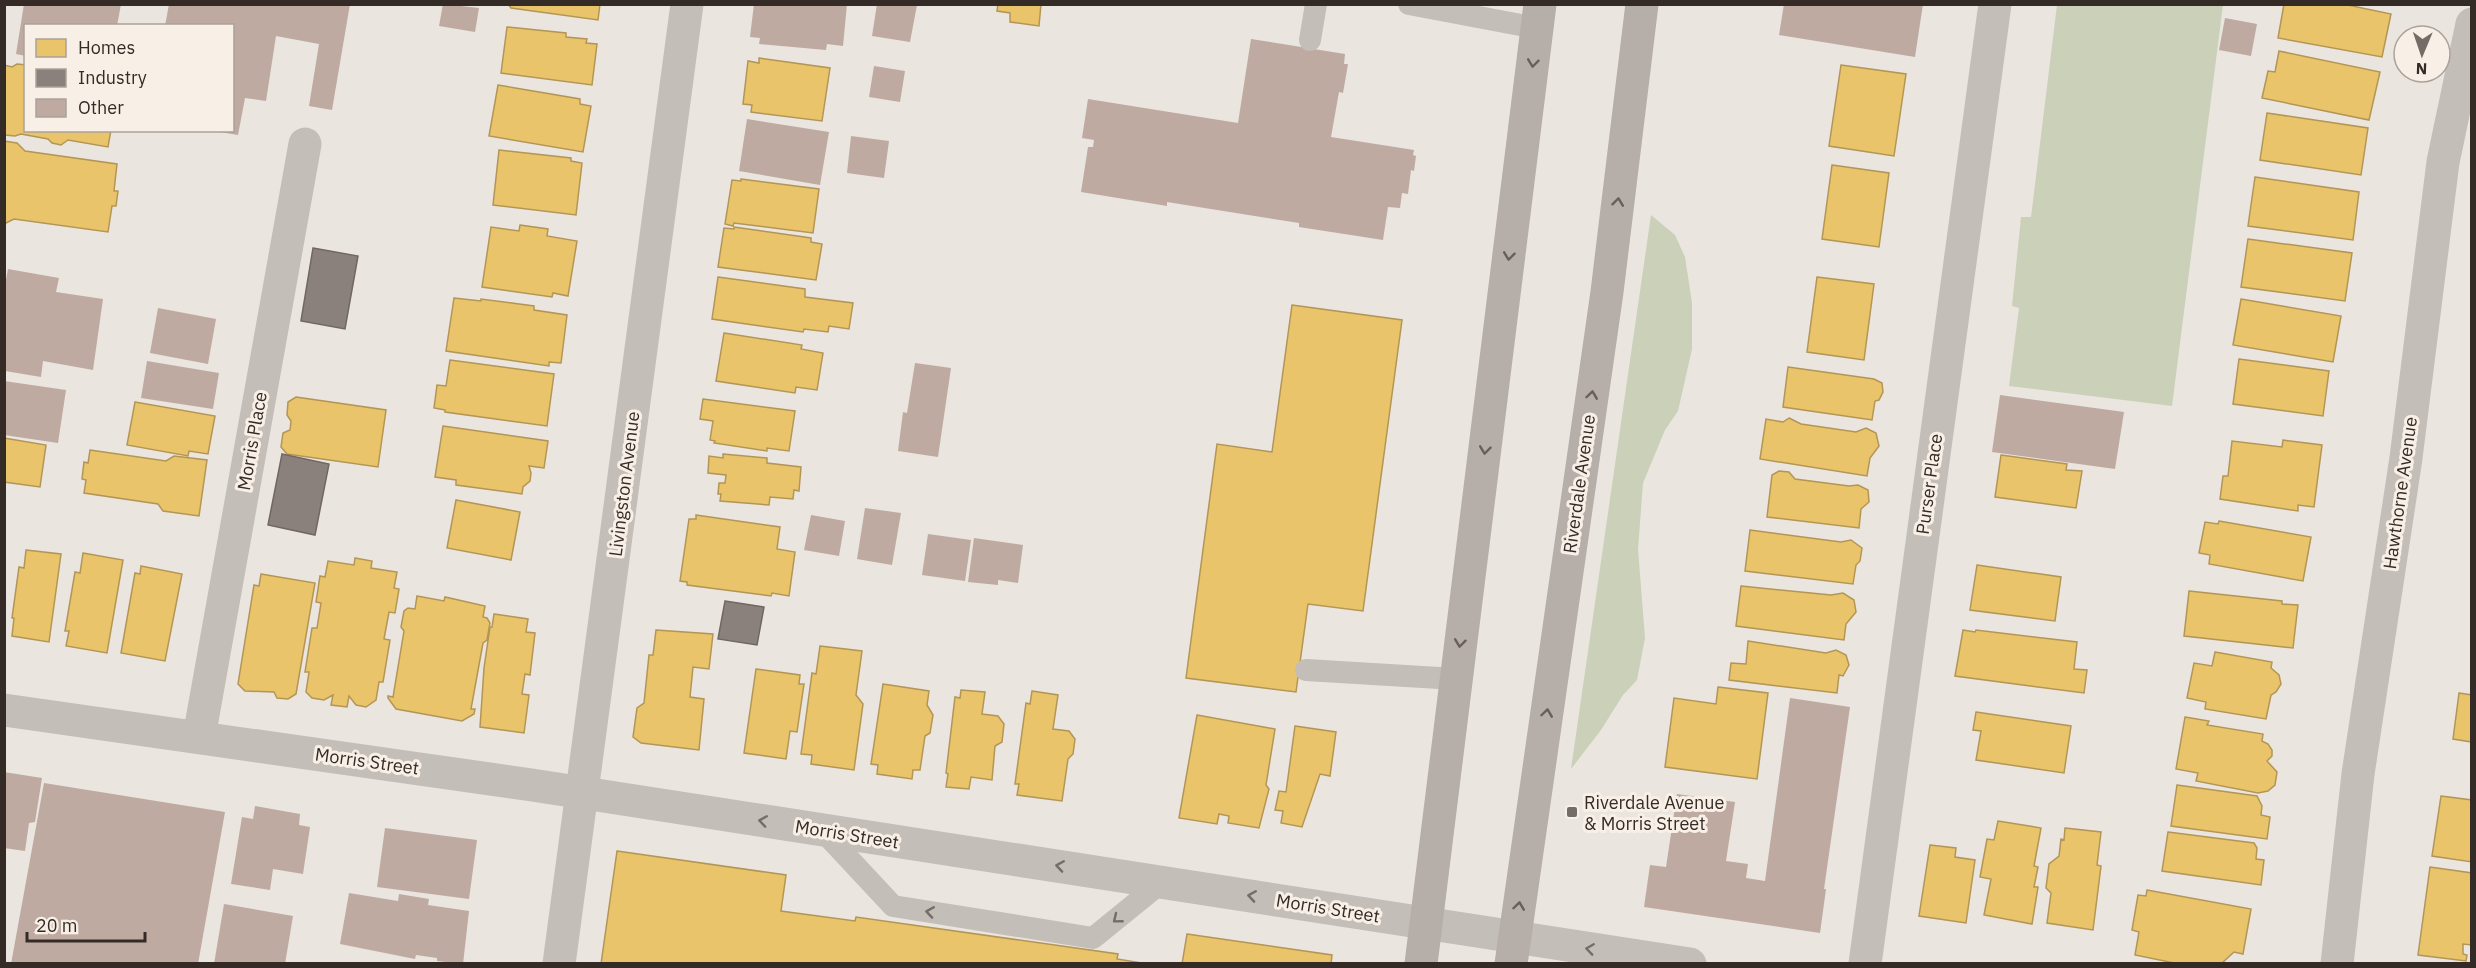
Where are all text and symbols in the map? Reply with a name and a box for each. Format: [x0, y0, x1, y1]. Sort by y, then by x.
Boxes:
legend [24, 24, 234, 132]
north arrow [2392, 24, 2452, 84]
text: Homes [78, 36, 135, 59]
one-way arrow [1527, 58, 1540, 67]
text: N [2415, 59, 2428, 79]
text: Industry [78, 66, 147, 89]
text: Other [78, 96, 124, 119]
one-way arrow [1612, 197, 1624, 206]
one-way arrow [1503, 251, 1515, 261]
street label: Morris Place [232, 390, 272, 492]
one-way arrow [1586, 390, 1598, 399]
street label: Livingston Avenue [604, 410, 644, 558]
street label: Riverdale Avenue [1558, 413, 1600, 555]
street label: Hawthorne Avenue [2378, 415, 2422, 571]
street label: Purser Place [1911, 432, 1947, 536]
one-way arrow [1479, 445, 1491, 454]
one-way arrow [1455, 638, 1467, 648]
one-way arrow [1540, 708, 1552, 717]
street label: Morris Street [314, 742, 420, 780]
place label: Riverdale Avenue & Morris Street [1584, 791, 1724, 835]
marker: Riverdale Avenue & Morris Street [1565, 805, 1579, 819]
street label: Morris Street [793, 814, 901, 854]
one-way arrow [758, 815, 768, 827]
one-way arrow [1055, 861, 1064, 873]
street label: Morris Street [1274, 888, 1382, 928]
one-way arrow [1248, 890, 1257, 902]
one-way arrow [1512, 901, 1524, 910]
scale bar [27, 905, 146, 943]
one-way arrow [926, 907, 935, 919]
one-way arrow [1112, 911, 1123, 922]
text: 20 m [36, 914, 78, 937]
one-way arrow [1586, 943, 1595, 955]

